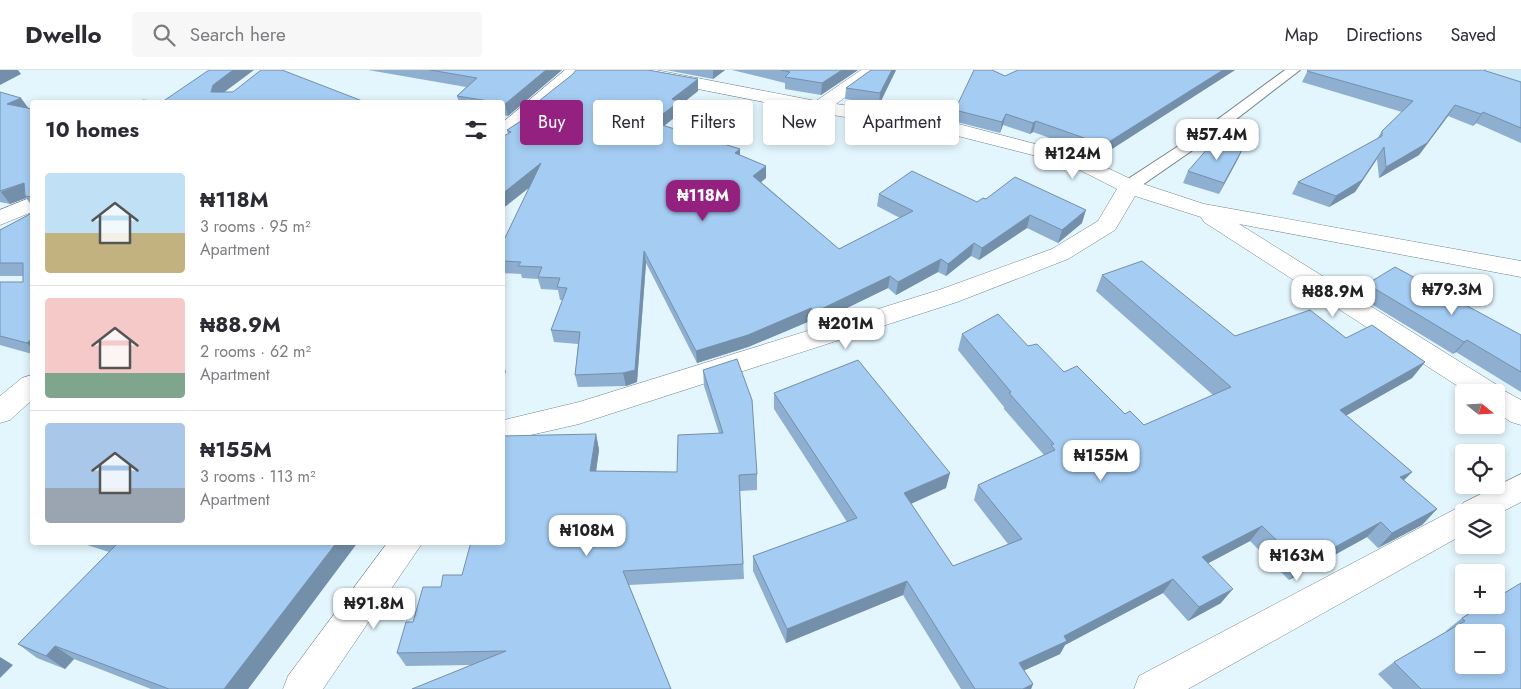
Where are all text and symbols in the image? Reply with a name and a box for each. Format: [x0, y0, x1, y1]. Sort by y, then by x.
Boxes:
search box [132, 12, 482, 57]
text: Dwello [25, 17, 102, 52]
icon: search [150, 21, 178, 49]
text: Search here [190, 21, 286, 48]
text: Map [1285, 22, 1318, 48]
text: Directions [1346, 22, 1422, 48]
text: Saved [1450, 22, 1496, 48]
chip: Buy [520, 100, 583, 145]
chip: Rent [593, 100, 663, 145]
chip: Filters [673, 100, 753, 145]
chip: New [763, 100, 835, 145]
chip: Apartment [845, 100, 959, 145]
text: 10 homes [45, 115, 139, 145]
icon: filters [462, 116, 490, 144]
pin: ₦57.4M [1176, 118, 1258, 161]
text: ₦57.4M [1187, 123, 1247, 146]
pin: ₦124M [1038, 138, 1108, 180]
text: ₦124M [1045, 142, 1101, 165]
pin: ₦118M [668, 180, 738, 222]
text: ₦118M [677, 184, 729, 207]
text: ₦118M [200, 185, 268, 215]
icon: home [85, 193, 145, 253]
text: 3 rooms · 95 m² [200, 215, 311, 238]
text: Apartment [200, 238, 270, 261]
pin: ₦79.3M [1411, 274, 1493, 316]
pin: ₦88.9M [1292, 276, 1374, 318]
text: ₦79.3M [1422, 278, 1482, 301]
text: ₦88.9M [1302, 280, 1364, 303]
pin: ₦201M [811, 308, 881, 350]
text: ₦88.9M [200, 310, 281, 340]
text: ₦201M [818, 312, 874, 335]
icon: home [85, 318, 145, 378]
text: 2 rooms · 62 m² [200, 340, 311, 363]
text: Apartment [200, 363, 270, 386]
north arrow [1455, 384, 1505, 434]
map controls [1455, 384, 1505, 674]
text: ₦155M [200, 435, 272, 465]
pin: ₦155M [1066, 440, 1136, 482]
icon: home [85, 443, 145, 503]
text: ₦155M [1074, 444, 1128, 467]
button: locate [1455, 444, 1505, 494]
text: 3 rooms · 113 m² [200, 465, 316, 488]
text: Apartment [200, 488, 270, 511]
button: layers [1455, 504, 1505, 554]
pin: ₦108M [552, 514, 622, 557]
text: ₦108M [560, 519, 614, 542]
pin: ₦163M [1262, 540, 1332, 582]
text: ₦163M [1270, 544, 1324, 567]
button: + [1455, 564, 1505, 614]
pin: ₦91.8M [333, 588, 415, 630]
text: ₦91.8M [344, 592, 404, 615]
button: − [1455, 624, 1505, 674]

